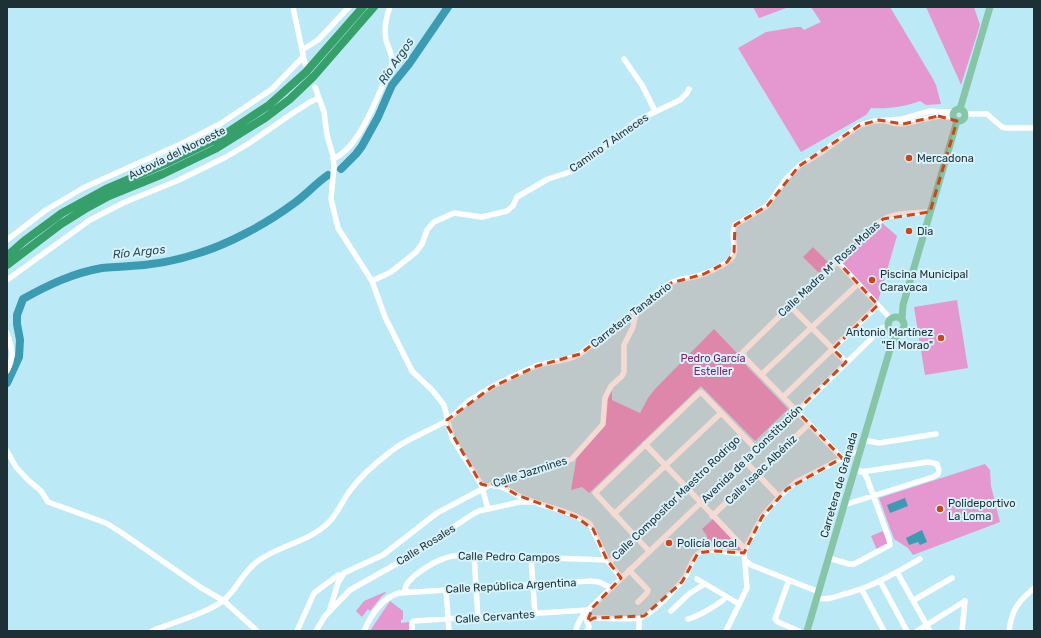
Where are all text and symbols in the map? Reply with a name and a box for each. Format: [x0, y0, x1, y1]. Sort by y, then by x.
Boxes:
water label: Río Argos [375, 35, 417, 87]
street label: Camino 7 Almeces [567, 111, 651, 175]
street label: Autovía del Noroeste [126, 124, 228, 182]
place label: Mercadona [917, 152, 974, 165]
marker: Mercadona [904, 153, 914, 163]
street label: Calle Madre Mª Rosa Molas [775, 218, 883, 320]
place label: Dia [917, 225, 933, 238]
marker: Dia [904, 226, 914, 236]
water label: Río Argos [112, 242, 166, 262]
place label: Piscina Municipal Caravaca [880, 268, 968, 294]
marker: Piscina Municipal Caravaca [867, 275, 877, 285]
street label: Carretera Tanatorio [588, 279, 674, 351]
place label: Antonio Martínez "El Morao" [846, 326, 933, 352]
marker: Antonio Martínez "El Morao" [936, 333, 946, 343]
park label: Pedro García Esteller [680, 352, 746, 378]
street label: Avenida de la Constitución [699, 402, 805, 506]
street label: Carretera de Granada [818, 431, 860, 539]
street label: Calle Isaac Albéniz [722, 432, 800, 508]
street label: Calle Compositor Maestro Rodrigo [609, 433, 743, 563]
street label: Calle Jazmines [491, 454, 569, 490]
place label: Polideportivo La Loma [948, 497, 1016, 523]
marker: Polideportivo La Loma [935, 504, 945, 514]
street label: Calle Rosales [394, 521, 458, 568]
place label: Policía local [677, 537, 737, 550]
marker: Policía local [664, 538, 674, 548]
street label: Calle Pedro Campos [458, 550, 561, 564]
street label: Calle República Argentina [445, 576, 577, 596]
street label: Calle Cervantes [455, 608, 536, 626]

